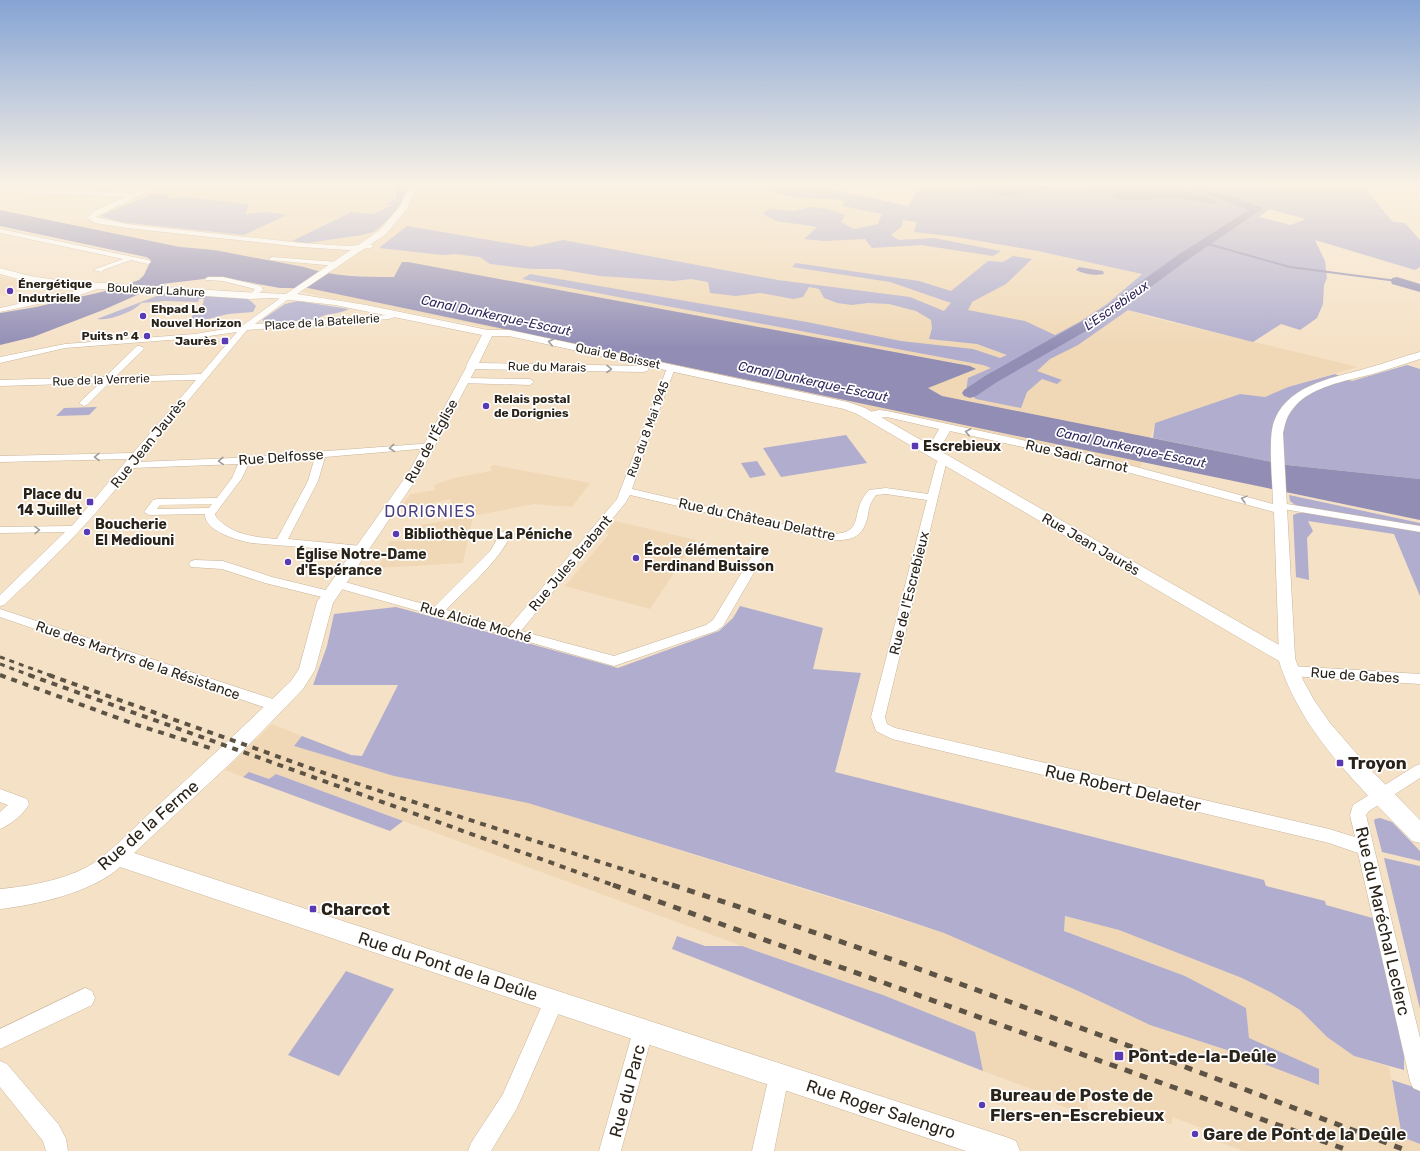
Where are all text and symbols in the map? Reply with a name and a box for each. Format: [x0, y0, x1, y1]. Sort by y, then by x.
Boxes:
place label: Énergétique Indutrielle [18, 277, 92, 305]
water label: L'Escrebieux [1081, 277, 1152, 333]
street label: Boulevard Lahure [107, 280, 206, 300]
marker: Énergétique Indutrielle [5, 286, 15, 296]
water label: Canal Dunkerque-Escaut [420, 292, 573, 339]
place label: Ehpad Le Nouvel Horizon [151, 302, 242, 330]
marker: Ehpad Le Nouvel Horizon [138, 311, 148, 321]
street label: Place de la Batellerie [264, 311, 380, 333]
place label: Puits n° 4 [82, 329, 139, 343]
marker: Puits n° 4 [142, 331, 152, 341]
place label: Jaurès [175, 334, 217, 348]
marker: Jaurès [220, 336, 230, 346]
one-way arrow [547, 338, 554, 346]
street label: Quai de Boisset [574, 340, 662, 372]
water label: Canal Dunkerque-Escaut [737, 358, 890, 405]
street label: Rue du Marais [508, 359, 586, 375]
one-way arrow [606, 364, 612, 373]
street label: Rue de la Verrerie [52, 371, 150, 389]
street label: Rue du 8 Mai 1945 [624, 379, 672, 479]
place label: Relais postal de Dorignies [494, 392, 570, 420]
street label: Rue Jean Jaurès [107, 395, 190, 492]
street label: Rue de l'Église [400, 396, 462, 486]
marker: Relais postal de Dorignies [481, 401, 491, 411]
water label: Canal Dunkerque-Escaut [1055, 424, 1208, 471]
one-way arrow [965, 428, 971, 436]
street label: Rue Sadi Carnot [1024, 436, 1130, 477]
place label: Escrebieux [923, 438, 1002, 455]
marker: Escrebieux [910, 441, 920, 451]
one-way arrow [389, 443, 395, 452]
street label: Rue Delfosse [238, 446, 324, 469]
one-way arrow [94, 453, 100, 461]
one-way arrow [218, 457, 224, 466]
place label: Place du 14 Juillet [17, 486, 82, 519]
street label: Rue du Château Delattre [677, 495, 837, 544]
one-way arrow [1241, 496, 1247, 504]
marker: Place du 14 Juillet [85, 497, 95, 507]
district label: DORIGNIES [384, 502, 476, 521]
street label: Rue Jean Jaurès [1039, 509, 1143, 579]
street label: Rue Jules Brabant [525, 511, 616, 615]
place label: Boucherie El Mediouni [95, 516, 174, 549]
one-way arrow [34, 526, 40, 534]
place label: Bibliothèque La Péniche [404, 526, 572, 543]
marker: Boucherie El Mediouni [82, 527, 92, 537]
marker: Bibliothèque La Péniche [391, 529, 401, 539]
street label: Rue de l'Escrebieux [886, 529, 933, 657]
place label: École élémentaire Ferdinand Buisson [644, 541, 774, 575]
place label: Église Notre-Dame d'Espérance [296, 545, 427, 579]
marker: École élémentaire Ferdinand Buisson [631, 553, 641, 563]
marker: Église Notre-Dame d'Espérance [283, 557, 293, 567]
street label: Rue Alcide Moché [418, 598, 534, 647]
street label: Rue des Martyrs de la Résistance [33, 617, 242, 704]
street label: Rue de Gabes [1310, 664, 1400, 687]
place label: Troyon [1348, 753, 1407, 773]
marker: Troyon [1335, 758, 1345, 768]
street label: Rue Robert Delaeter [1043, 760, 1204, 816]
street label: Rue de la Ferme [94, 776, 202, 874]
street label: Rue du Maréchal Leclerc [1352, 825, 1414, 1017]
place label: Charcot [321, 899, 390, 919]
marker: Charcot [308, 904, 318, 914]
street label: Rue du Pont de la Deûle [356, 927, 540, 1005]
street label: Rue du Parc [605, 1042, 649, 1140]
place label: Pont-de-la-Deûle [1128, 1046, 1277, 1066]
marker: Pont-de-la-Deûle [1113, 1050, 1125, 1062]
street label: Rue Roger Salengro [804, 1075, 958, 1143]
place label: Bureau de Poste de Flers-en-Escrebieux [990, 1085, 1164, 1125]
marker: Bureau de Poste de Flers-en-Escrebieux [977, 1100, 987, 1110]
place label: Gare de Pont de la Deûle [1203, 1124, 1406, 1144]
marker: Gare de Pont de la Deûle [1190, 1129, 1200, 1139]

